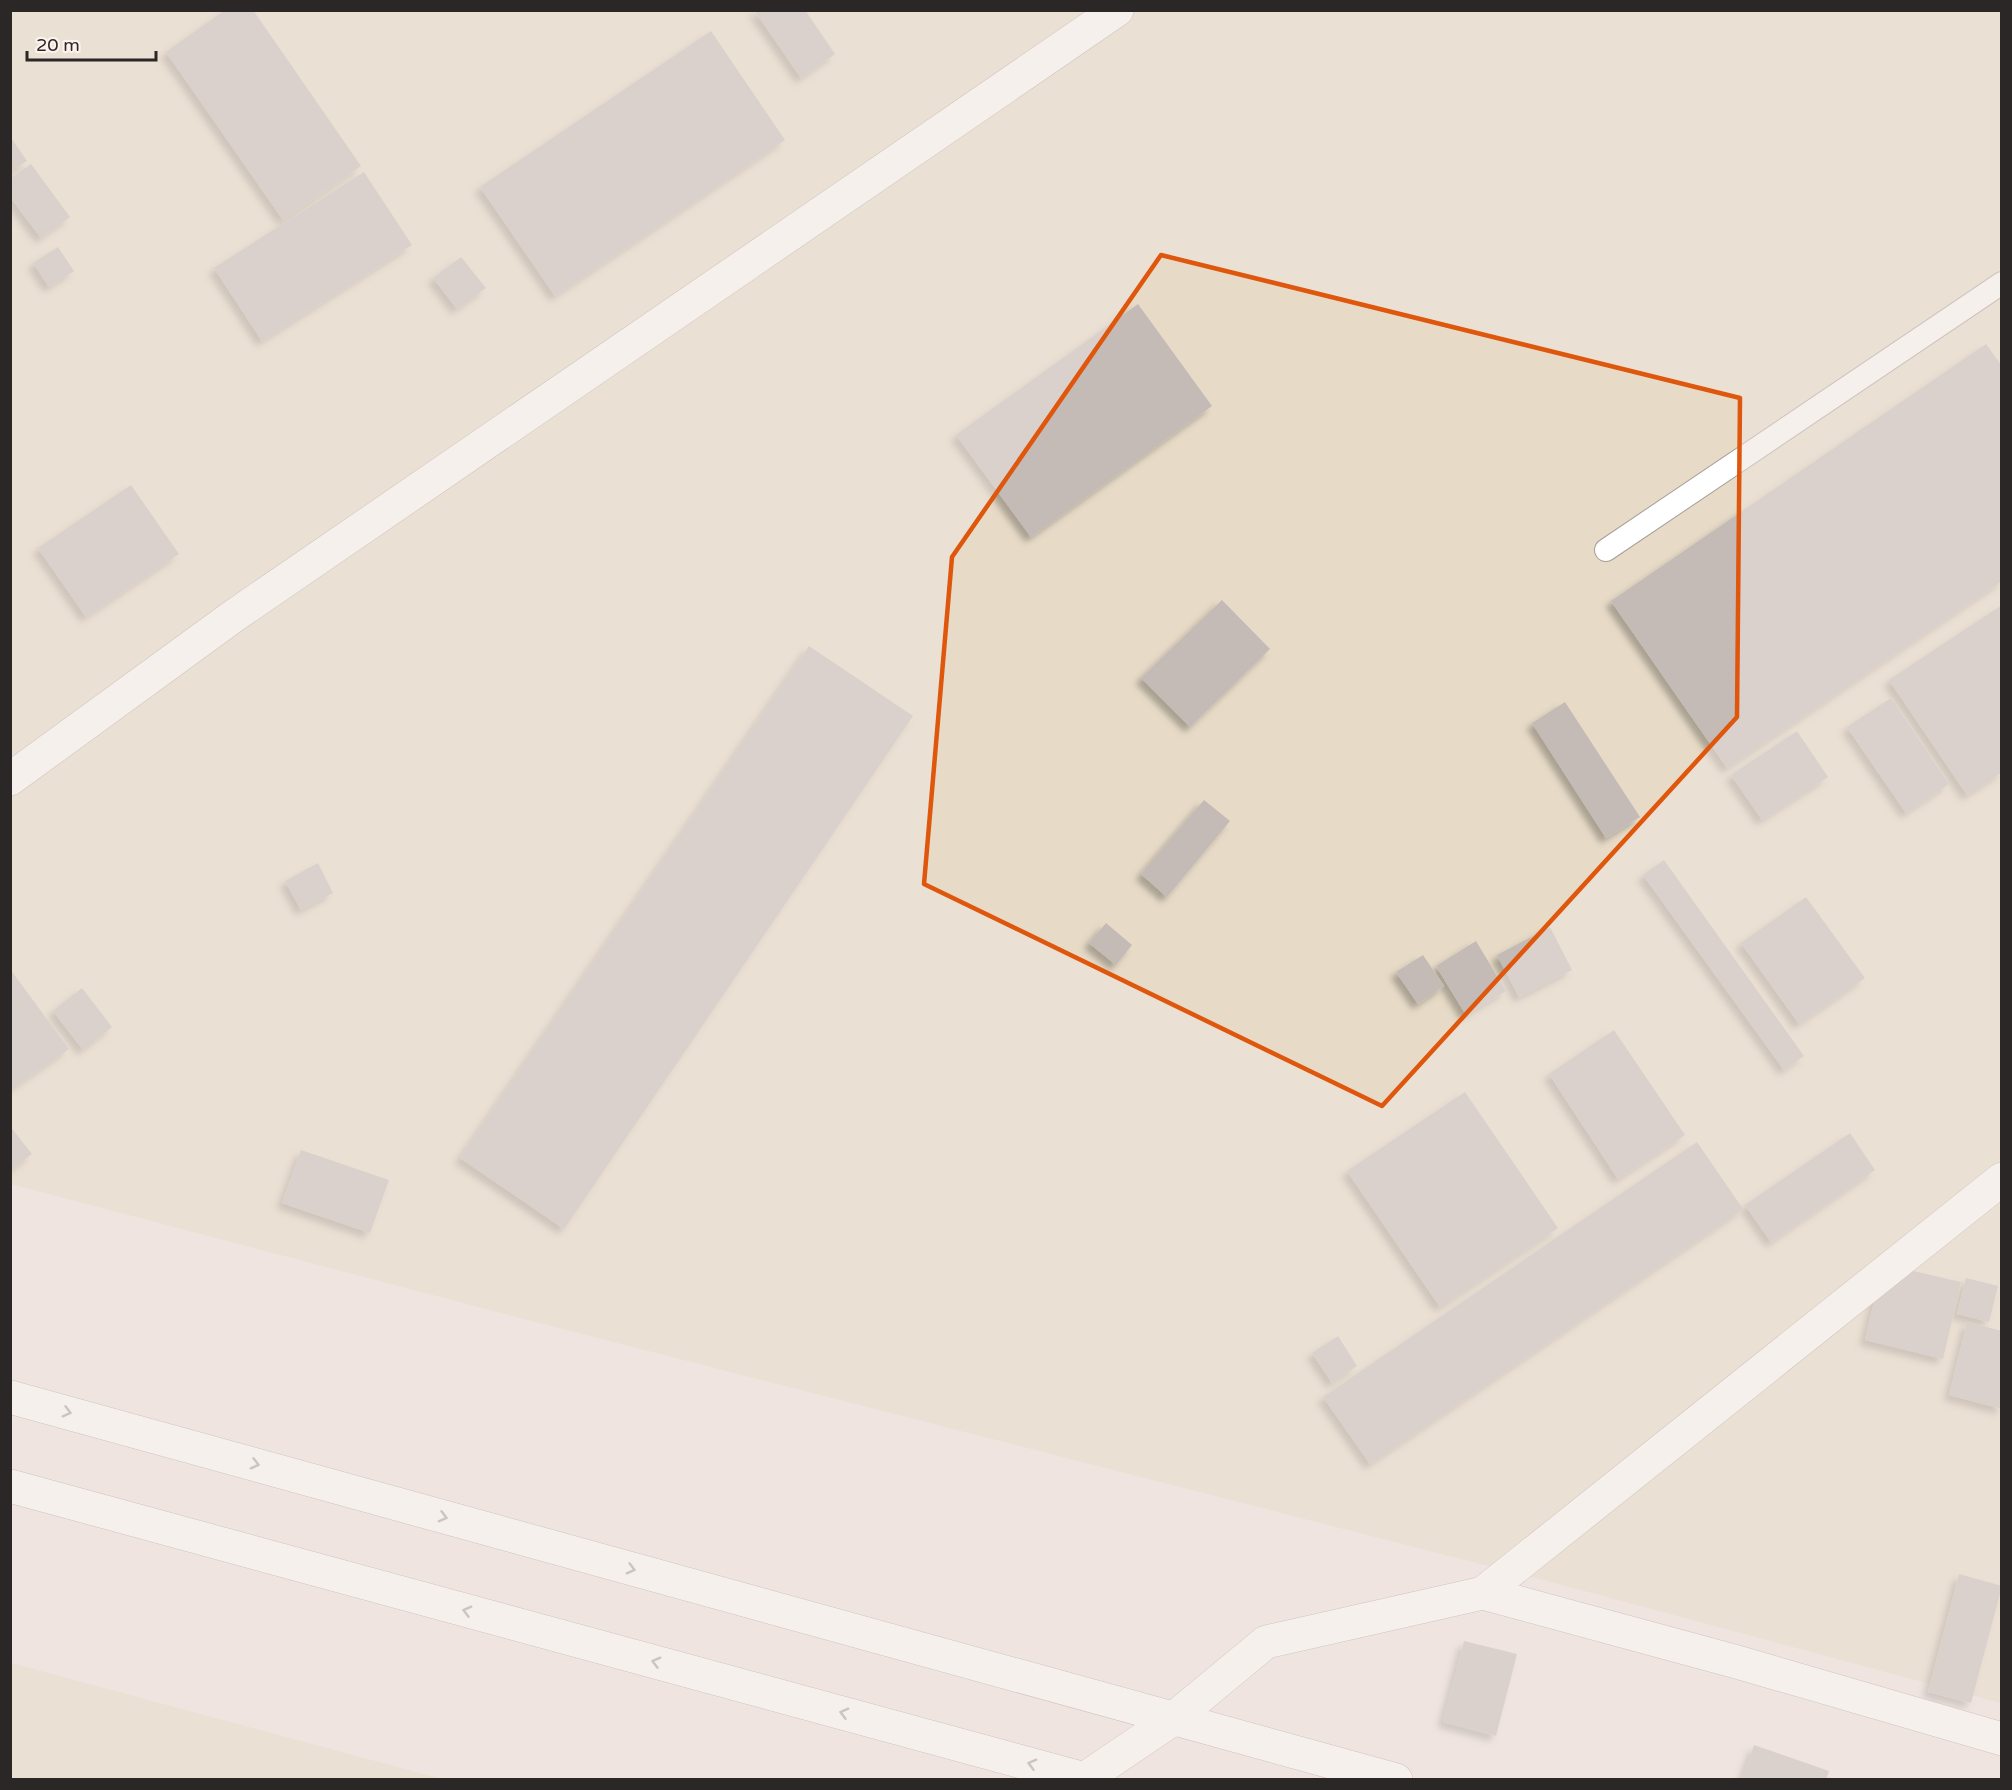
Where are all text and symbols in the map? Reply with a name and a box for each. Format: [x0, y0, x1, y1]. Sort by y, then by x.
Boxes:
scale bar [27, 24, 156, 62]
text: 20 m [36, 34, 80, 56]
one-way arrow [62, 1405, 72, 1418]
one-way arrow [250, 1457, 260, 1470]
one-way arrow [438, 1509, 448, 1522]
one-way arrow [626, 1561, 636, 1574]
one-way arrow [463, 1605, 473, 1618]
one-way arrow [651, 1657, 661, 1669]
one-way arrow [839, 1708, 850, 1720]
one-way arrow [1027, 1759, 1038, 1771]

